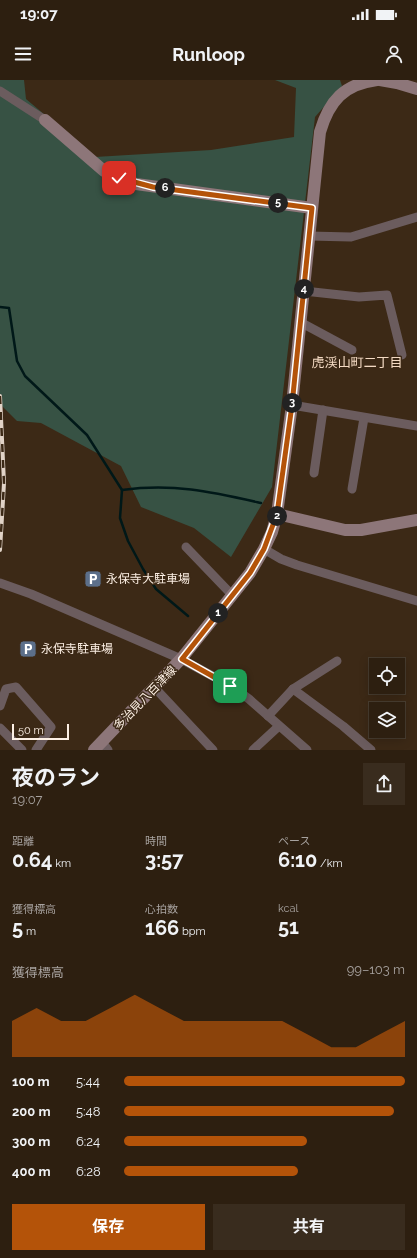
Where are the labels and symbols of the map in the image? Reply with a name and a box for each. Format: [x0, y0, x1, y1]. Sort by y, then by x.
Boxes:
pin [102, 161, 136, 195]
pin: 6 [155, 178, 175, 198]
pin: 5 [268, 193, 288, 213]
pin: 4 [294, 279, 314, 299]
district label: 虎渓山町二丁目 [311, 355, 403, 370]
pin: 3 [282, 393, 302, 413]
pin: 2 [267, 506, 287, 526]
parking icon: 永保寺大駐車場 [83, 569, 103, 589]
place label: 永保寺大駐車場 [106, 572, 190, 586]
pin: 1 [208, 603, 228, 623]
parking icon: 永保寺駐車場 [18, 639, 38, 659]
place label: 永保寺駐車場 [41, 642, 113, 656]
street label: 多治見八百津線 [111, 663, 179, 733]
pin [213, 669, 247, 703]
scale bar [12, 722, 69, 741]

